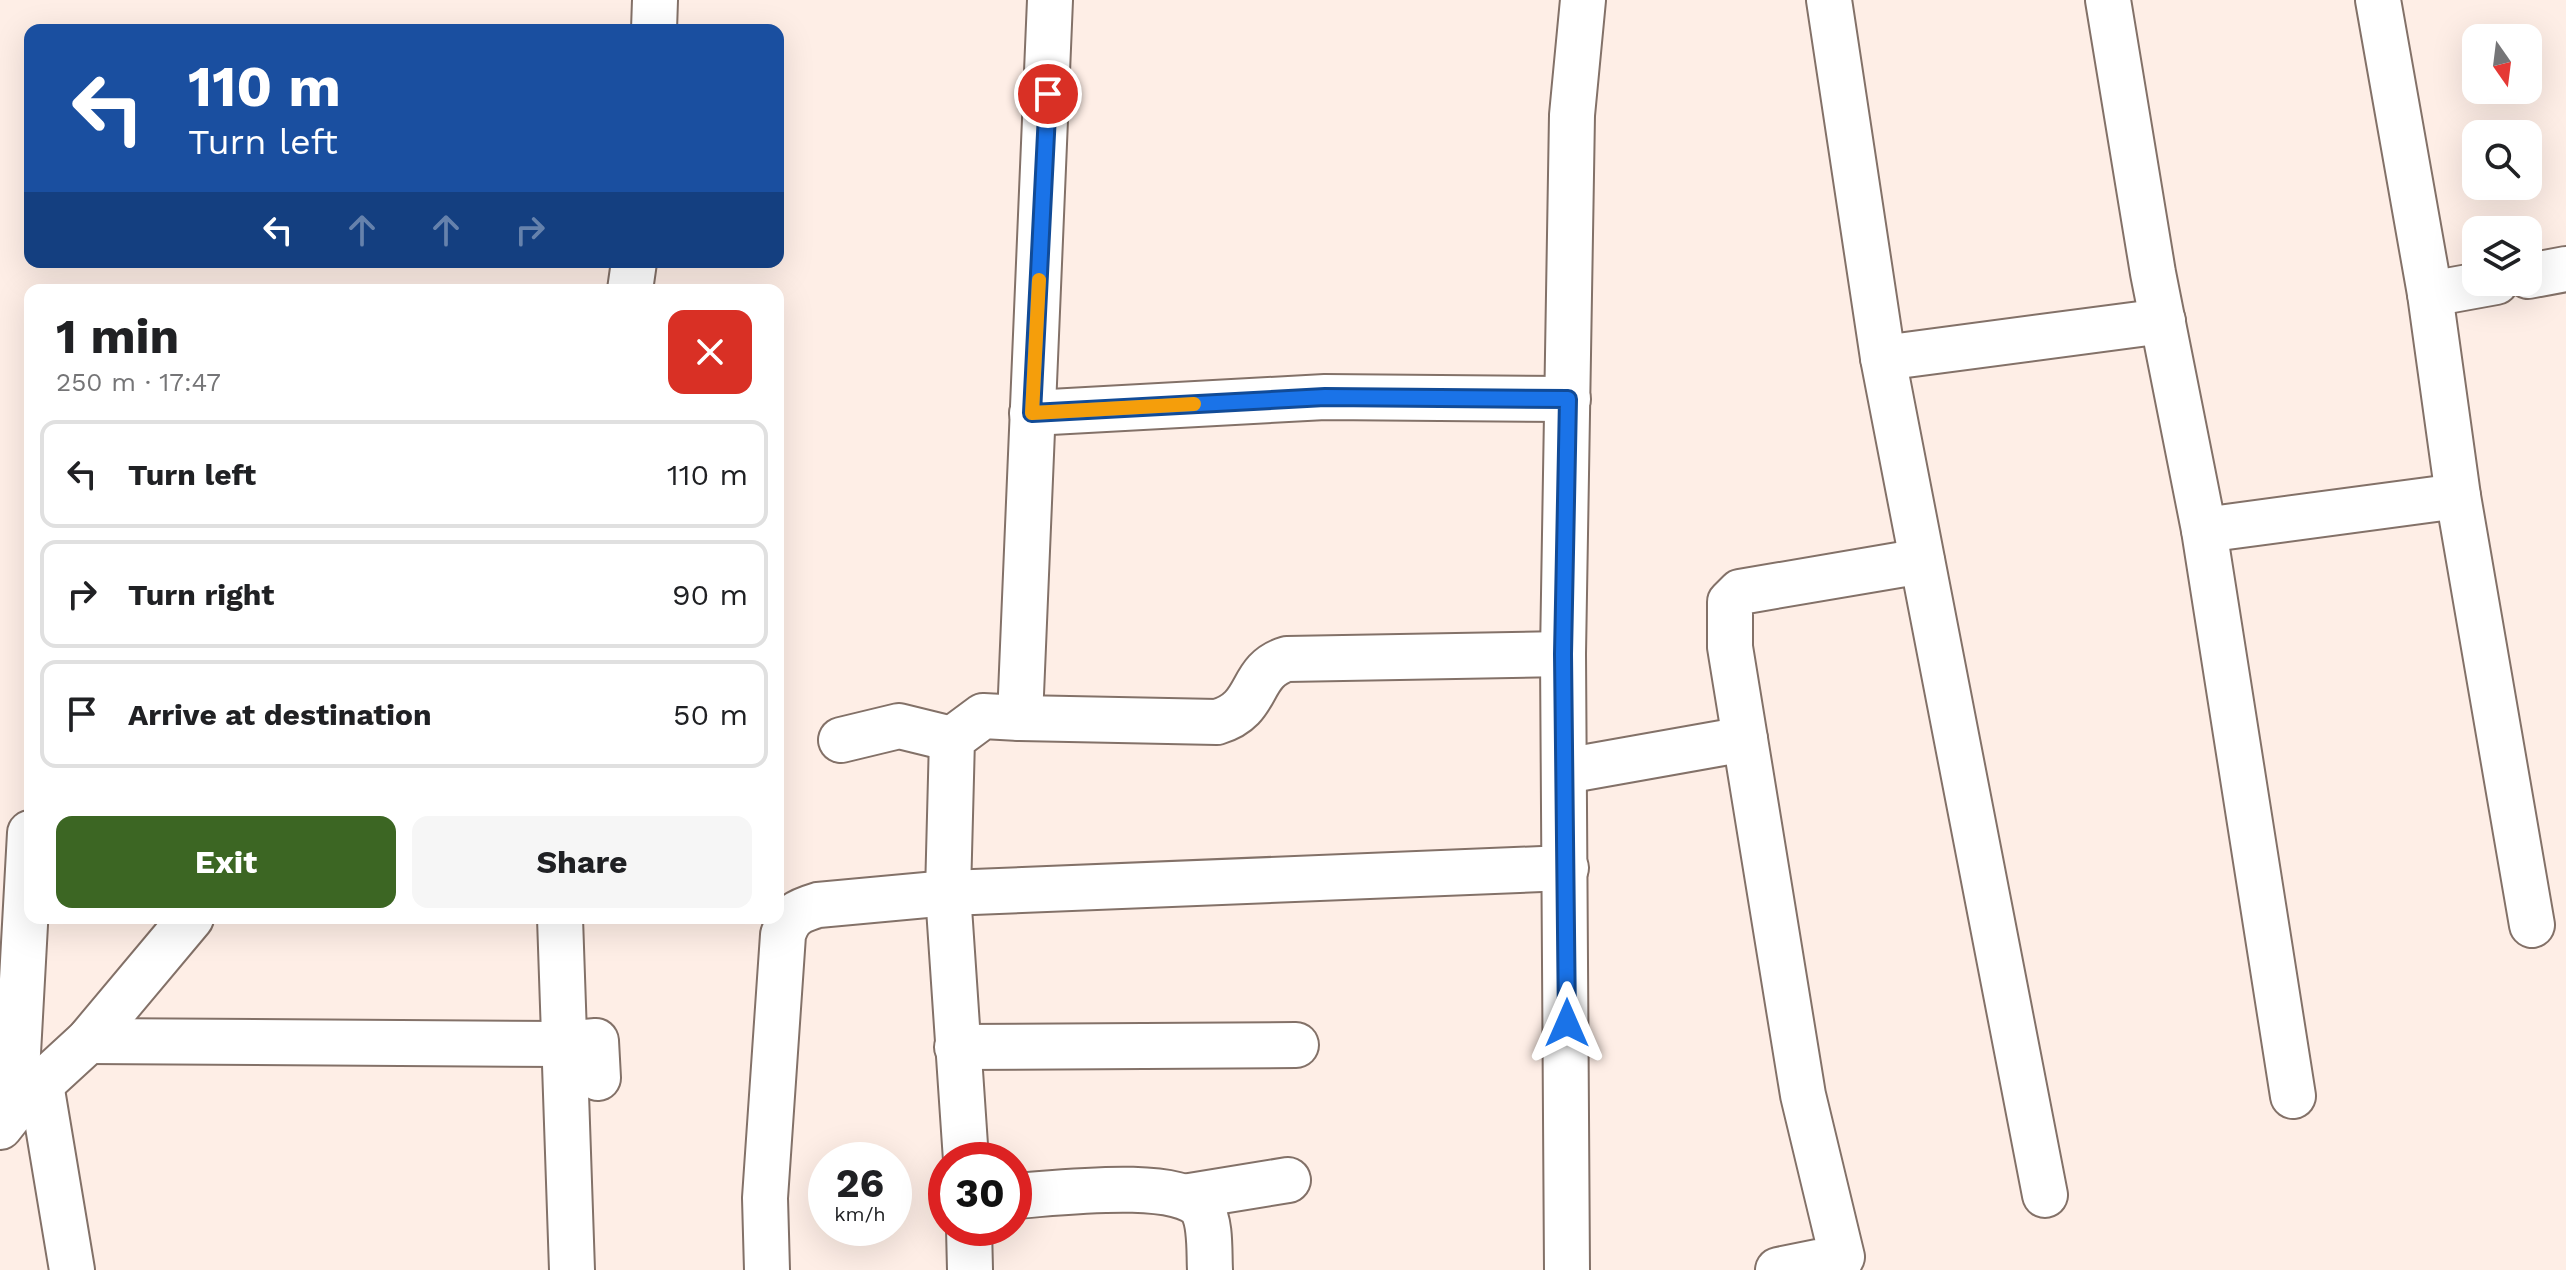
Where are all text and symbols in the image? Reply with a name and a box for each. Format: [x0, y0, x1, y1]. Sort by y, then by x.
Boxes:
north arrow [2462, 24, 2542, 104]
map controls [2462, 24, 2542, 296]
text: 110 m [188, 54, 341, 120]
icon: left [56, 56, 160, 160]
pin [1014, 60, 1082, 128]
icon: arrive [1026, 72, 1070, 116]
button: search [2462, 120, 2542, 200]
text: Turn left [188, 121, 338, 163]
icon: left [256, 208, 300, 252]
icon: ahead [340, 208, 384, 252]
icon: ahead [424, 208, 468, 252]
icon: right [508, 208, 552, 252]
button: layers [2462, 216, 2542, 296]
text: 1 min [56, 308, 179, 365]
button: close [668, 310, 752, 394]
text: 250 m · 17:47 [56, 367, 221, 397]
icon: left [60, 452, 104, 496]
text: Turn left [128, 457, 256, 492]
text: 110 m [667, 457, 748, 492]
icon: right [60, 572, 104, 616]
text: Turn right [128, 577, 274, 612]
text: 90 m [672, 577, 748, 612]
icon: arrive [60, 692, 104, 736]
text: Arrive at destination [128, 697, 432, 732]
text: 50 m [673, 697, 748, 732]
button: Exit [56, 816, 396, 908]
button: Share [412, 816, 752, 908]
position arrow [1525, 981, 1609, 1065]
speed limit sign: 30 [928, 1142, 1032, 1246]
text: 26 [836, 1160, 884, 1207]
text: km/h [834, 1202, 886, 1226]

